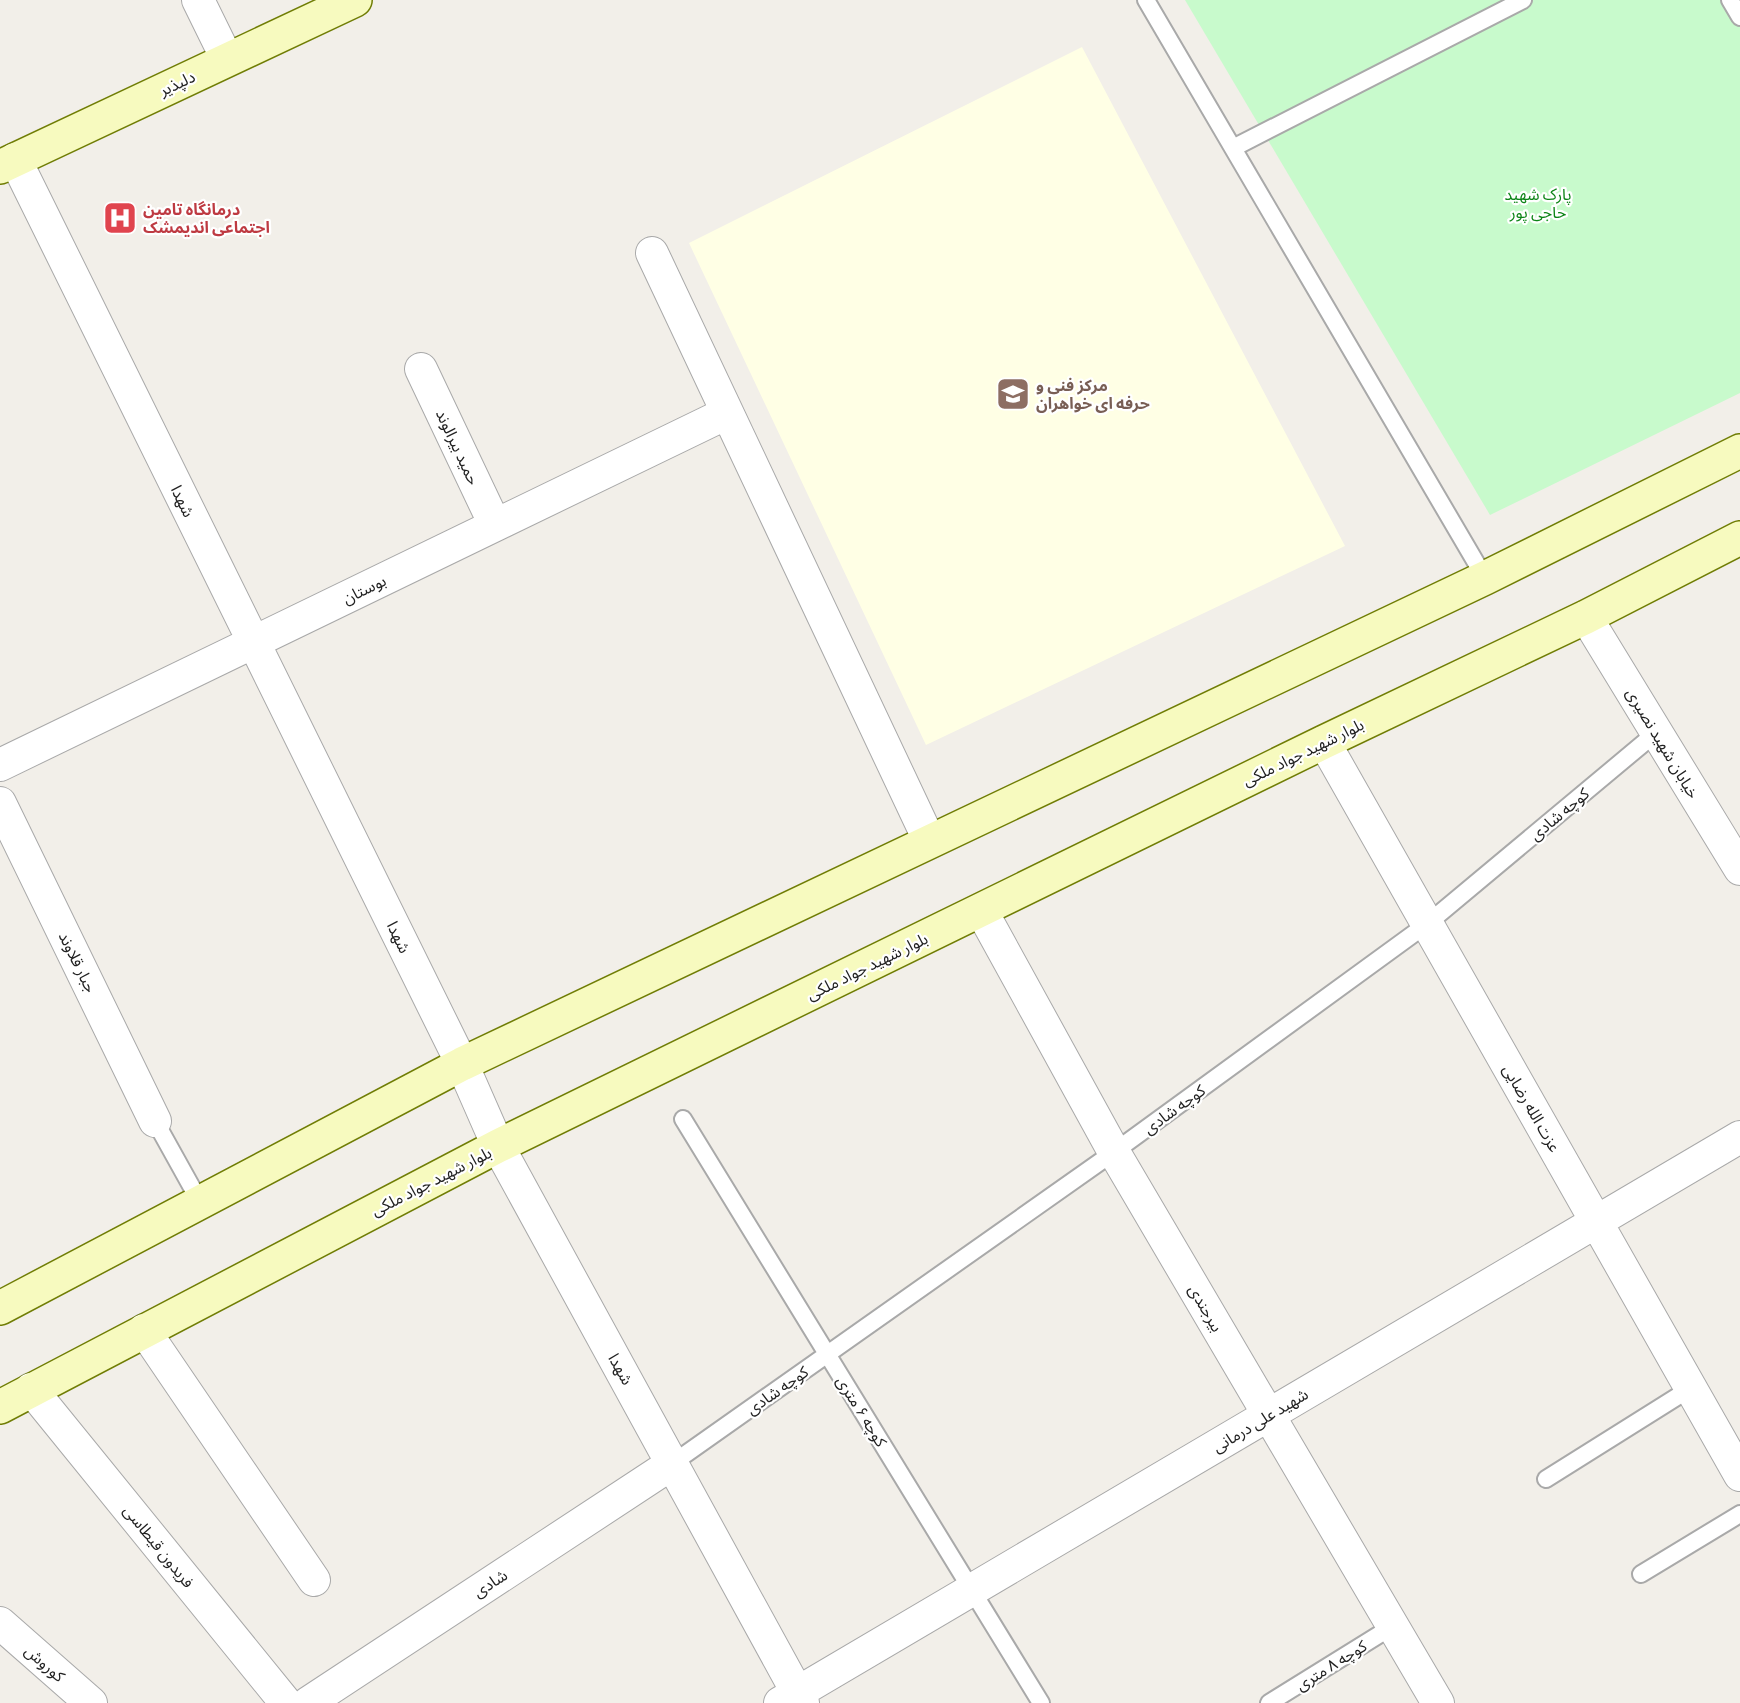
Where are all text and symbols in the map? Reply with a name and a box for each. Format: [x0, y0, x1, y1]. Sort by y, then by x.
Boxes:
street label: دلپذیر [155, 66, 199, 102]
park label: پارک شهید حاجی پور [1504, 184, 1572, 224]
place label: درمانگاه تامین اجتماعی اندیمشک [143, 199, 270, 239]
hospital icon: درمانگاه تامین اجتماعی اندیمشک [102, 200, 138, 236]
place label: مرکز فنی و حرفه ای خواهران [1036, 375, 1150, 415]
school or university icon: مرکز فنی و حرفه ای خواهران [995, 376, 1031, 412]
street label: حمید بیرالوند [430, 406, 484, 489]
street label: شهدا [165, 482, 199, 521]
street label: بوستان [339, 570, 390, 610]
street label: خیابان شهید نصیری [1620, 684, 1704, 803]
street label: بلوار شهید جواد ملکی [1239, 714, 1368, 792]
street label: کوچه شادی [1525, 783, 1594, 846]
street label: شهدا [381, 918, 415, 957]
street label: جبار قلاوند [53, 928, 101, 997]
street label: بلوار شهید جواد ملکی [803, 928, 932, 1006]
street label: عزت الله رضایی [1497, 1060, 1565, 1157]
street label: کوچه شادی [1139, 1080, 1210, 1140]
street label: بلوار شهید جواد ملکی [367, 1142, 496, 1222]
street label: بیرجندی [1183, 1281, 1228, 1336]
street label: شهدا [603, 1350, 638, 1389]
street label: کوچه شادی [742, 1361, 814, 1420]
street label: کوچه ۶ متری [831, 1372, 892, 1452]
street label: شهید علی درمانی [1208, 1384, 1313, 1458]
street label: فریدون قیطاسی [118, 1500, 199, 1593]
street label: شادی [469, 1565, 512, 1603]
street label: کوچه ۸ متری [1292, 1635, 1372, 1696]
street label: کوروش [20, 1640, 69, 1688]

